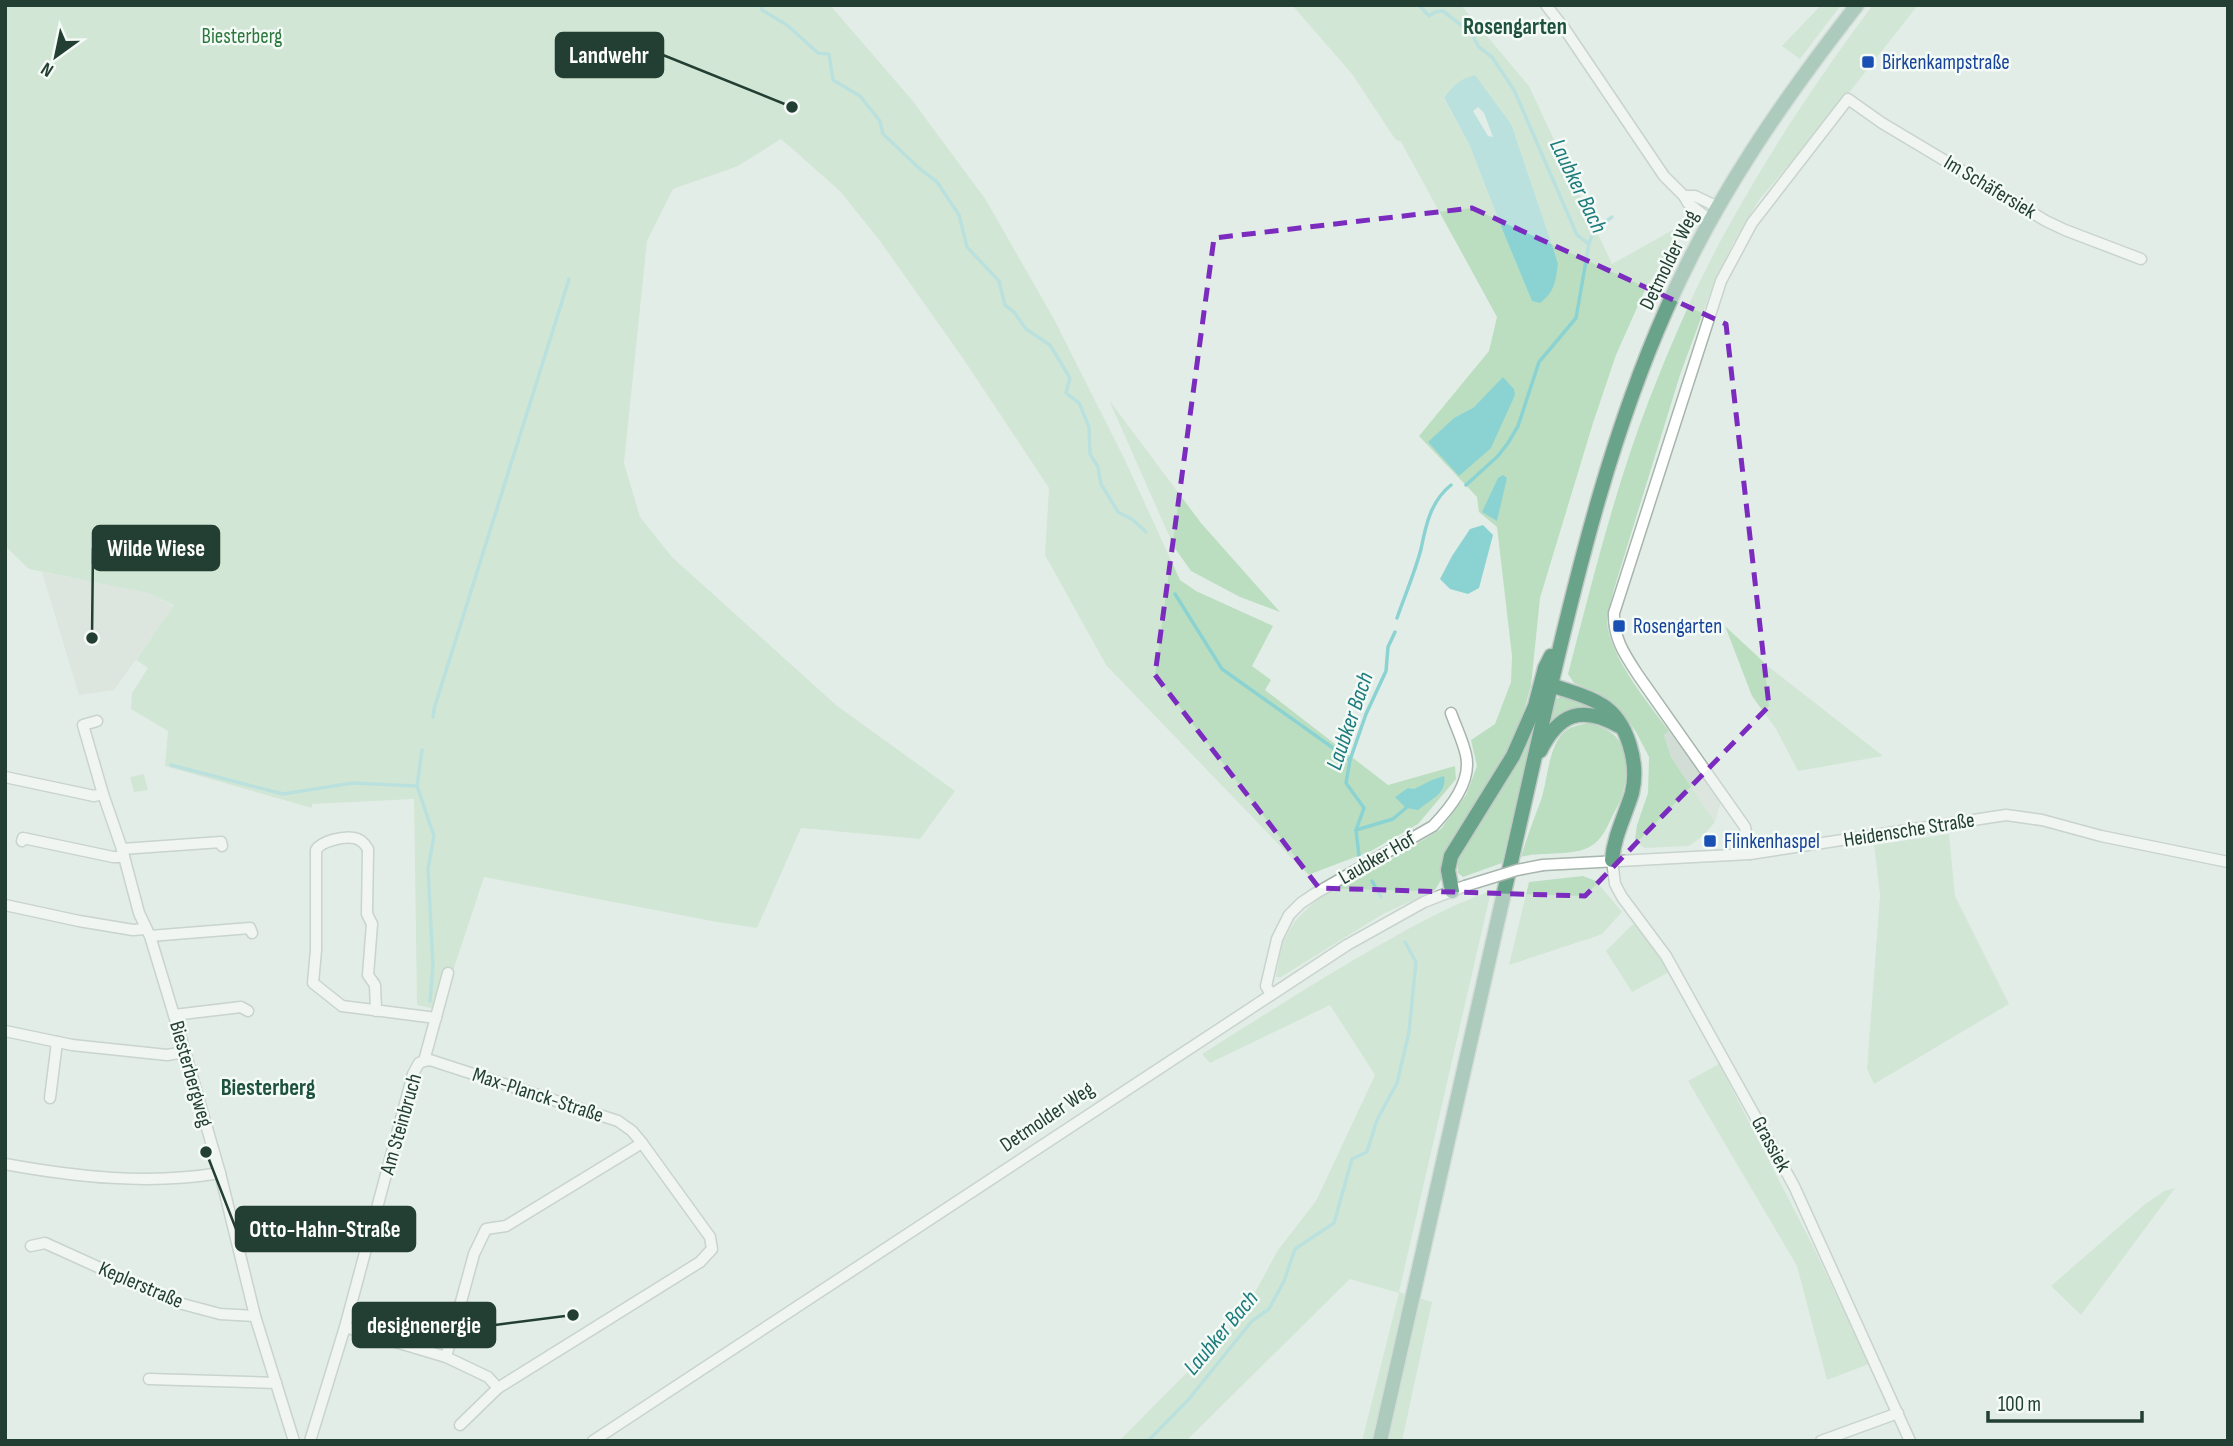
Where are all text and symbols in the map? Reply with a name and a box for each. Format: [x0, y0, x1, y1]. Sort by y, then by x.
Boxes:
district label: Rosengarten [1463, 13, 1567, 41]
north arrow [21, 21, 91, 91]
park label: Biesterberg [202, 24, 282, 49]
callout: Landwehr [556, 33, 663, 77]
text: Landwehr [569, 42, 649, 70]
place label: Birkenkampstraße [1882, 50, 2010, 75]
marker: Birkenkampstraße [1860, 54, 1876, 70]
text: N [37, 57, 58, 81]
water label: Laubker Bach [1543, 134, 1613, 238]
street label: Im Schäfersiek [1939, 150, 2041, 224]
street label: Detmolder Weg [1634, 206, 1704, 314]
callout: Wilde Wiese [93, 526, 219, 570]
text: Wilde Wiese [107, 535, 205, 563]
place label: Rosengarten [1633, 614, 1722, 639]
marker: Rosengarten [1611, 618, 1627, 634]
water label: Laubker Bach [1320, 668, 1380, 773]
street label: Heidensche Straße [1842, 807, 1976, 853]
street label: Laubker Hof [1334, 826, 1421, 890]
place label: Flinkenhaspel [1724, 829, 1820, 854]
marker: Flinkenhaspel [1702, 833, 1718, 849]
street label: Biesterbergweg [164, 1018, 218, 1130]
street label: Max-Planck-Straße [469, 1062, 607, 1128]
street label: Am Steinbruch [374, 1071, 427, 1178]
district label: Biesterberg [221, 1074, 316, 1102]
street label: Detmolder Weg [995, 1076, 1099, 1158]
street label: Grassiek [1746, 1112, 1796, 1176]
callout: Otto-Hahn-Straße [236, 1207, 415, 1251]
text: Otto-Hahn-Straße [249, 1216, 401, 1244]
street label: Keplerstraße [95, 1256, 187, 1314]
water label: Laubker Bach [1178, 1285, 1265, 1381]
callout: designenergie [353, 1303, 495, 1347]
text: designenergie [367, 1312, 481, 1340]
scale bar [1988, 1380, 2142, 1424]
text: 100 m [1998, 1392, 2041, 1417]

